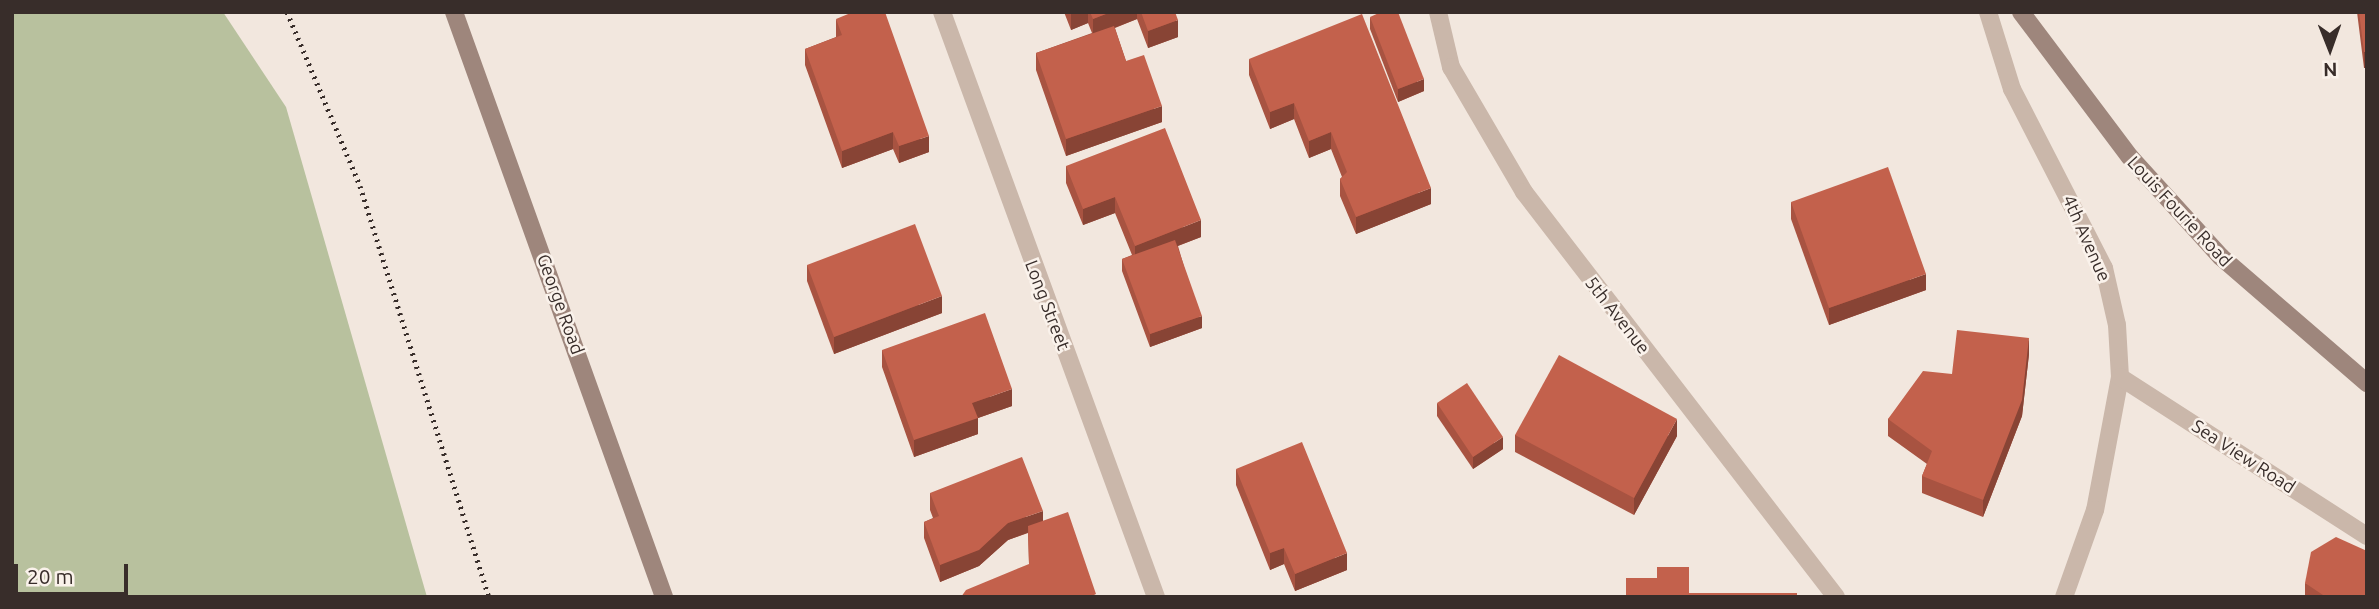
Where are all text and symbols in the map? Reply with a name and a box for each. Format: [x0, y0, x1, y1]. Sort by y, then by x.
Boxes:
north arrow [2295, 14, 2365, 84]
text: N [2323, 59, 2338, 81]
street label: Louis Fourie Road [2123, 151, 2237, 271]
street label: 4th Avenue [2058, 191, 2116, 285]
street label: George Road [533, 251, 589, 357]
street label: Long Street [1021, 257, 1075, 353]
street label: 5th Avenue [1581, 272, 1655, 358]
street label: Sea View Road [2188, 415, 2300, 497]
scale bar [18, 550, 131, 594]
text: 20 m [27, 564, 74, 588]

